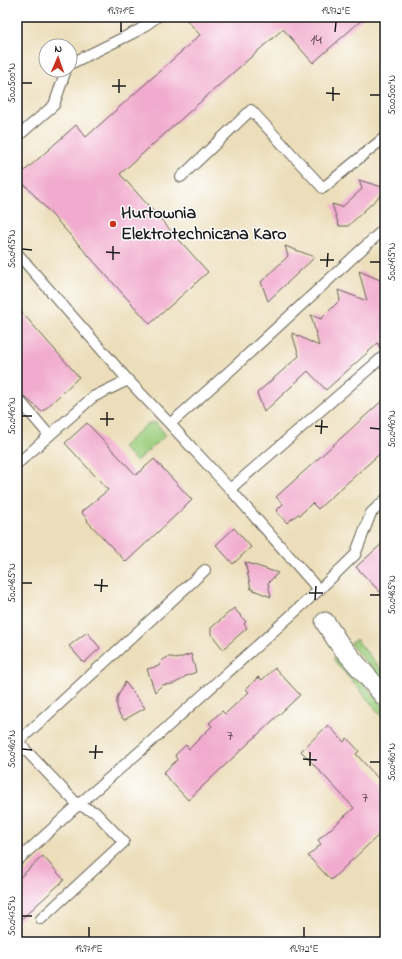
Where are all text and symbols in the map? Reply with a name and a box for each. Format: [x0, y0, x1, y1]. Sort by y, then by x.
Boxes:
text: 19.971°E [107, 4, 135, 19]
text: 19.972°E [321, 4, 351, 19]
house number: 14 [310, 28, 322, 52]
north arrow [38, 38, 78, 78]
text: N [54, 41, 62, 57]
text: 50.0500°N [5, 63, 20, 103]
text: 50.0500°N [385, 75, 400, 115]
place label: Hurtownia Elektrotechniczna Karo [121, 201, 287, 248]
marker: Hurtownia Elektrotechniczna Karo [108, 219, 118, 229]
text: 50.0495°N [5, 229, 20, 268]
text: 50.0495°N [385, 242, 400, 281]
text: 50.0490°N [5, 397, 20, 435]
text: 50.0490°N [385, 410, 400, 448]
text: 50.0485°N [5, 563, 20, 603]
text: 50.0485°N [385, 575, 400, 615]
house number: 7 [227, 724, 234, 748]
text: 50.0480°N [5, 730, 20, 768]
text: 50.0480°N [385, 743, 400, 781]
house number: 7 [362, 786, 369, 810]
text: 50.0475°N [5, 896, 20, 936]
text: 19.971°E [75, 942, 103, 957]
text: 19.972°E [289, 942, 319, 957]

